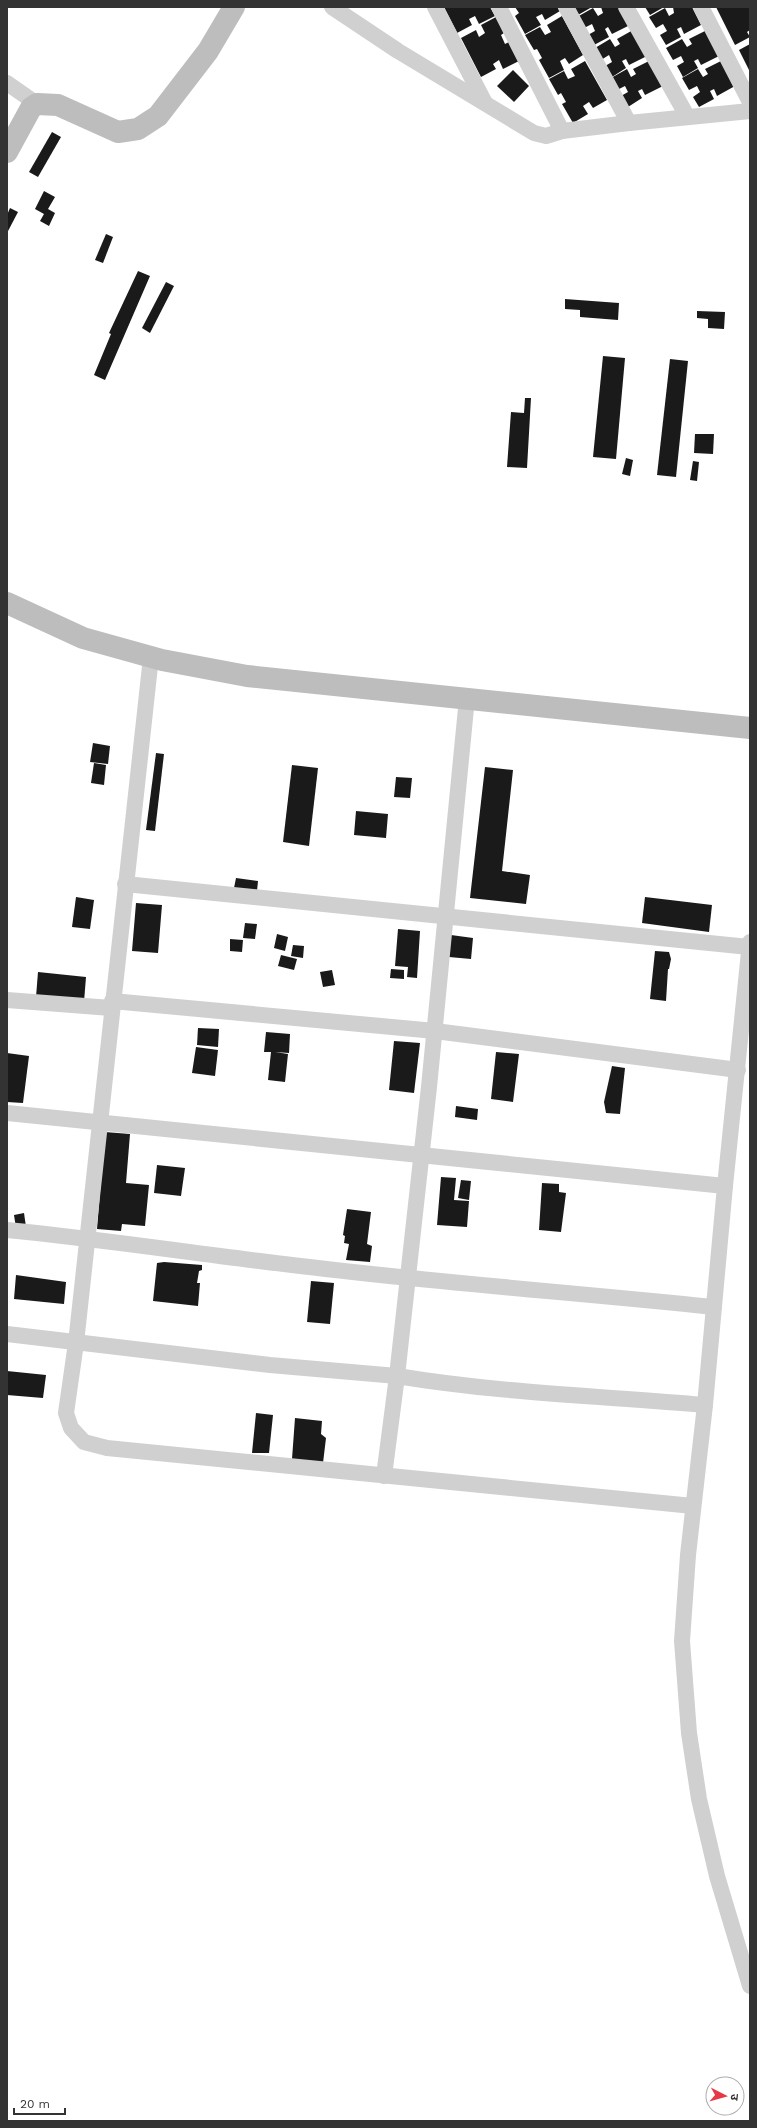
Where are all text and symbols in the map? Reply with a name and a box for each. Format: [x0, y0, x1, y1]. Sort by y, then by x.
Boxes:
north arrow [705, 2076, 745, 2116]
scale bar [14, 2090, 65, 2116]
text: उ [728, 2093, 741, 2101]
text: 20 m [20, 2097, 50, 2111]

